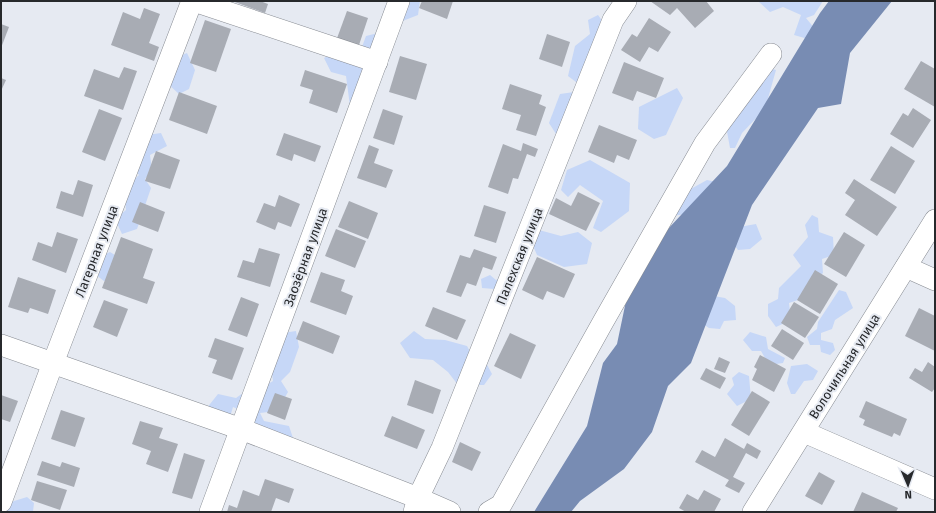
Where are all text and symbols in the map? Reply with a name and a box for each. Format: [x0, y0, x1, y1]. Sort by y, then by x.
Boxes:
street label: Лагерная улица [72, 203, 121, 299]
street label: Заозёрная улица [281, 206, 330, 309]
street label: Палехская улица [493, 206, 546, 307]
street label: Волочильная улица [806, 311, 883, 422]
north arrow [888, 465, 928, 505]
text: N [904, 488, 912, 501]

